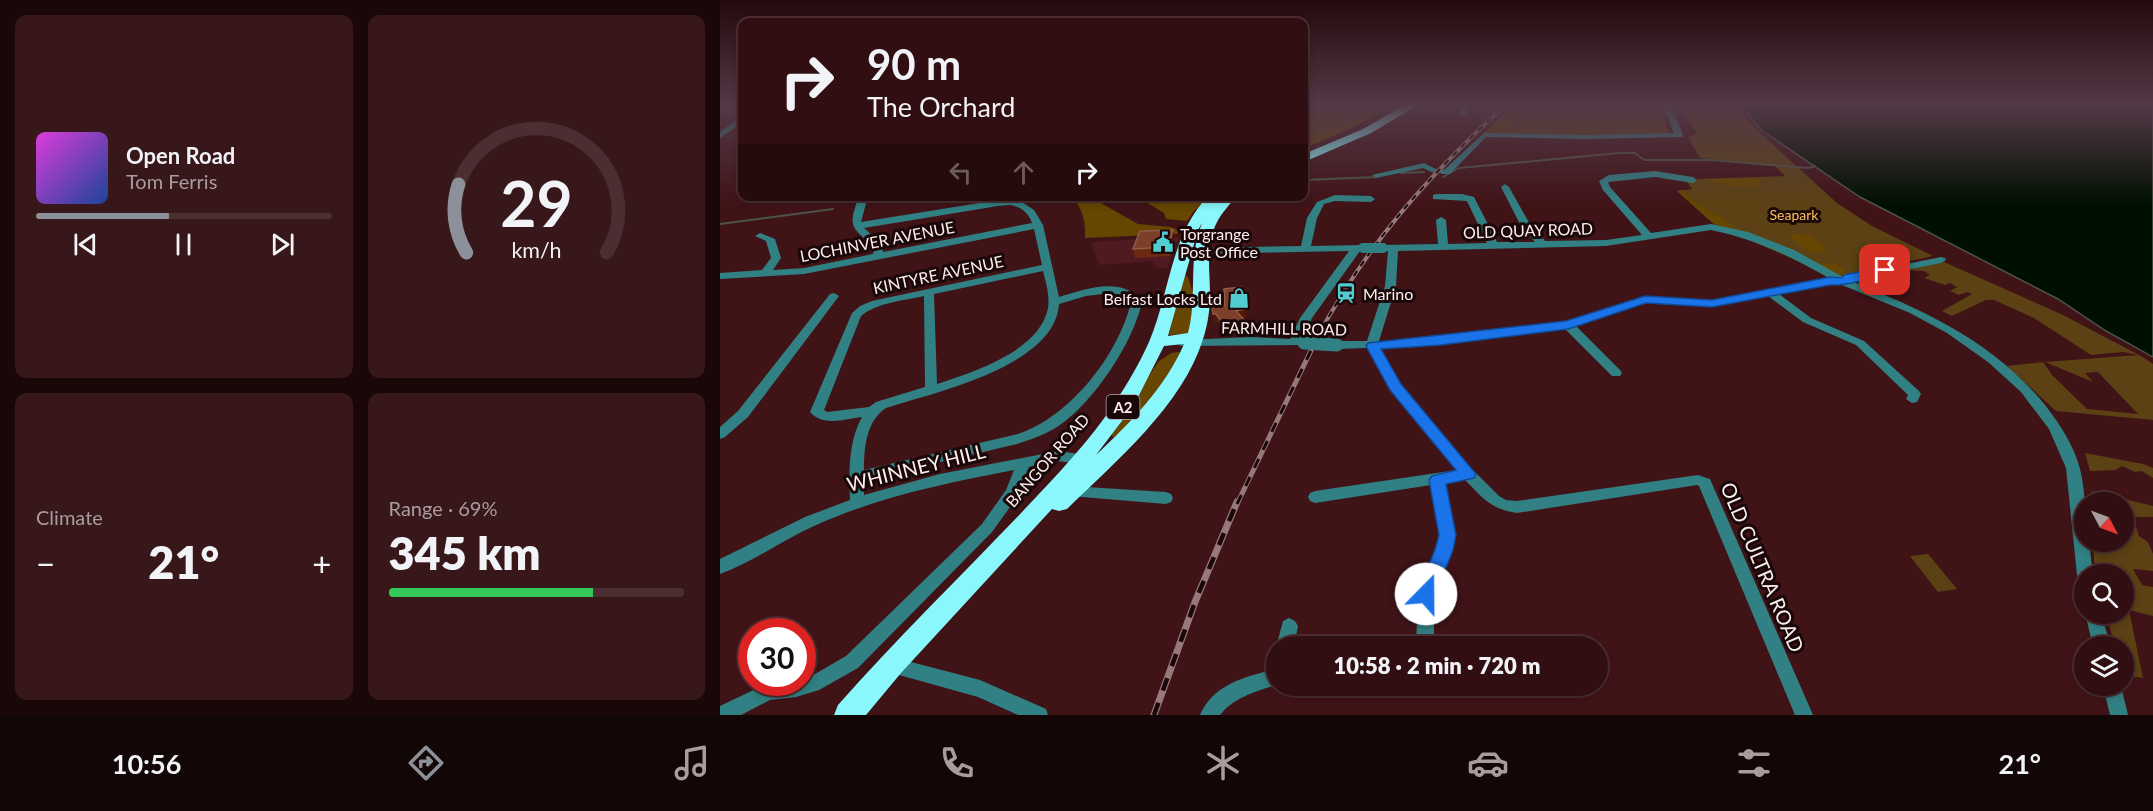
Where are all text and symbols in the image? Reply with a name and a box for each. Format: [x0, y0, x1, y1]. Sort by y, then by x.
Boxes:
text: 90 m [867, 39, 961, 89]
icon: right [768, 42, 846, 120]
text: The Orchard [867, 90, 1015, 123]
text: Open Road [126, 142, 235, 169]
icon: left [944, 156, 977, 189]
icon: ahead [1007, 156, 1040, 189]
icon: right [1070, 156, 1103, 189]
text: 29 [500, 166, 572, 241]
text: Tom Ferris [126, 169, 217, 193]
park label: Seapark [1770, 206, 1819, 223]
street label: LOCHINVER AVENUE [798, 217, 956, 265]
street label: OLD QUAY ROAD [1463, 218, 1593, 242]
place label: Torgrange Post Office [1180, 224, 1258, 261]
icon: previous [69, 228, 102, 261]
icon: pause [167, 228, 200, 261]
icon: next [266, 228, 299, 261]
public building icon: Torgrange Post Office [1151, 230, 1175, 254]
text: km/h [511, 238, 561, 264]
pin [1859, 244, 1910, 295]
street label: KINTYRE AVENUE [871, 251, 1005, 297]
icon: arrive [1868, 253, 1901, 286]
station icon: Marino [1334, 281, 1358, 305]
place label: Marino [1363, 284, 1413, 303]
shop icon: Belfast Locks Ltd [1227, 286, 1251, 310]
place label: Belfast Locks Ltd [1104, 289, 1222, 308]
street label: FARMHILL ROAD [1221, 317, 1347, 339]
road number: A2 [1106, 395, 1140, 419]
street label: BANGOR ROAD [1001, 410, 1093, 510]
street label: WHINNEY HILL [844, 438, 988, 496]
street label: OLD CULTRA ROAD [1716, 478, 1810, 656]
north arrow [2074, 492, 2134, 552]
map controls [2074, 492, 2134, 696]
text: Range · 69% [389, 496, 497, 520]
text: Climate [36, 505, 103, 529]
text: 345 km [389, 526, 541, 580]
text: 21° [148, 535, 219, 589]
text: − [36, 543, 55, 583]
text: + [312, 543, 331, 583]
position arrow [1394, 562, 1458, 626]
button: search [2074, 564, 2134, 624]
speed limit sign: 30 [738, 618, 816, 696]
button: layers [2074, 636, 2134, 696]
text: 10:58 · 2 min · 720 m [1334, 652, 1540, 679]
icon: directions [405, 742, 447, 784]
icon: music [671, 742, 713, 784]
icon: phone [936, 742, 978, 784]
icon: climate [1202, 742, 1244, 784]
icon: car [1467, 742, 1509, 784]
icon: filters [1733, 742, 1775, 784]
text: 10:56 [112, 747, 181, 780]
text: 21° [1999, 747, 2041, 780]

